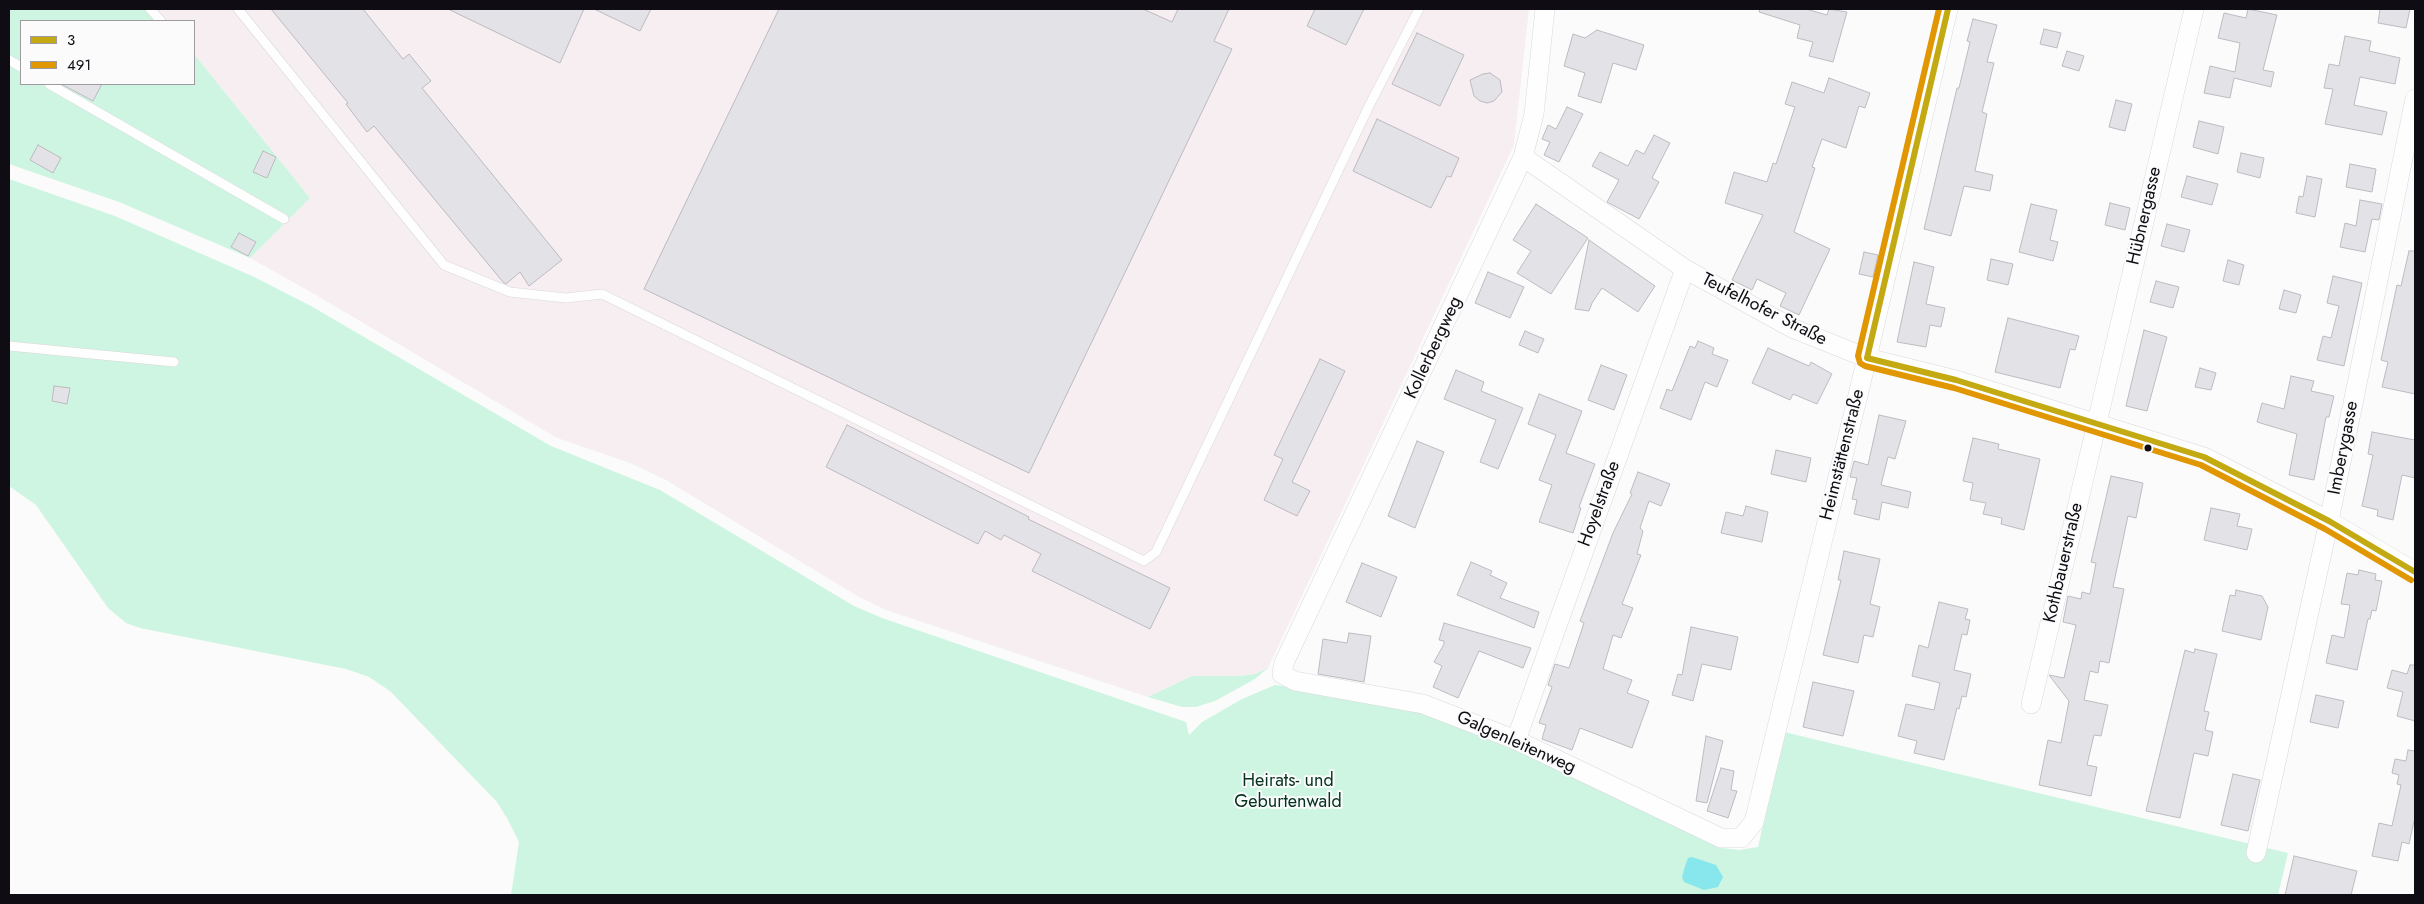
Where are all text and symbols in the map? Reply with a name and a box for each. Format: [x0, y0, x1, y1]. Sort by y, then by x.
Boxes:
legend [20, 20, 195, 85]
text: 3 [67, 29, 75, 51]
text: 491 [67, 54, 91, 76]
street label: Hübnergasse [2123, 165, 2167, 267]
street label: Teufelhofer Straße [1698, 269, 1830, 351]
street label: Kollerbergweg [1401, 293, 1467, 403]
street label: Heimstättenstraße [1816, 387, 1870, 523]
street label: Imberygasse [2324, 399, 2364, 497]
unlabelled marker [2143, 443, 2153, 453]
street label: Hoyelstraße [1575, 458, 1625, 550]
street label: Kothbauerstraße [2040, 501, 2088, 625]
street label: Galgenleitenweg [1453, 707, 1579, 779]
park label: Heirats- und Geburtenwald [1234, 771, 1342, 814]

